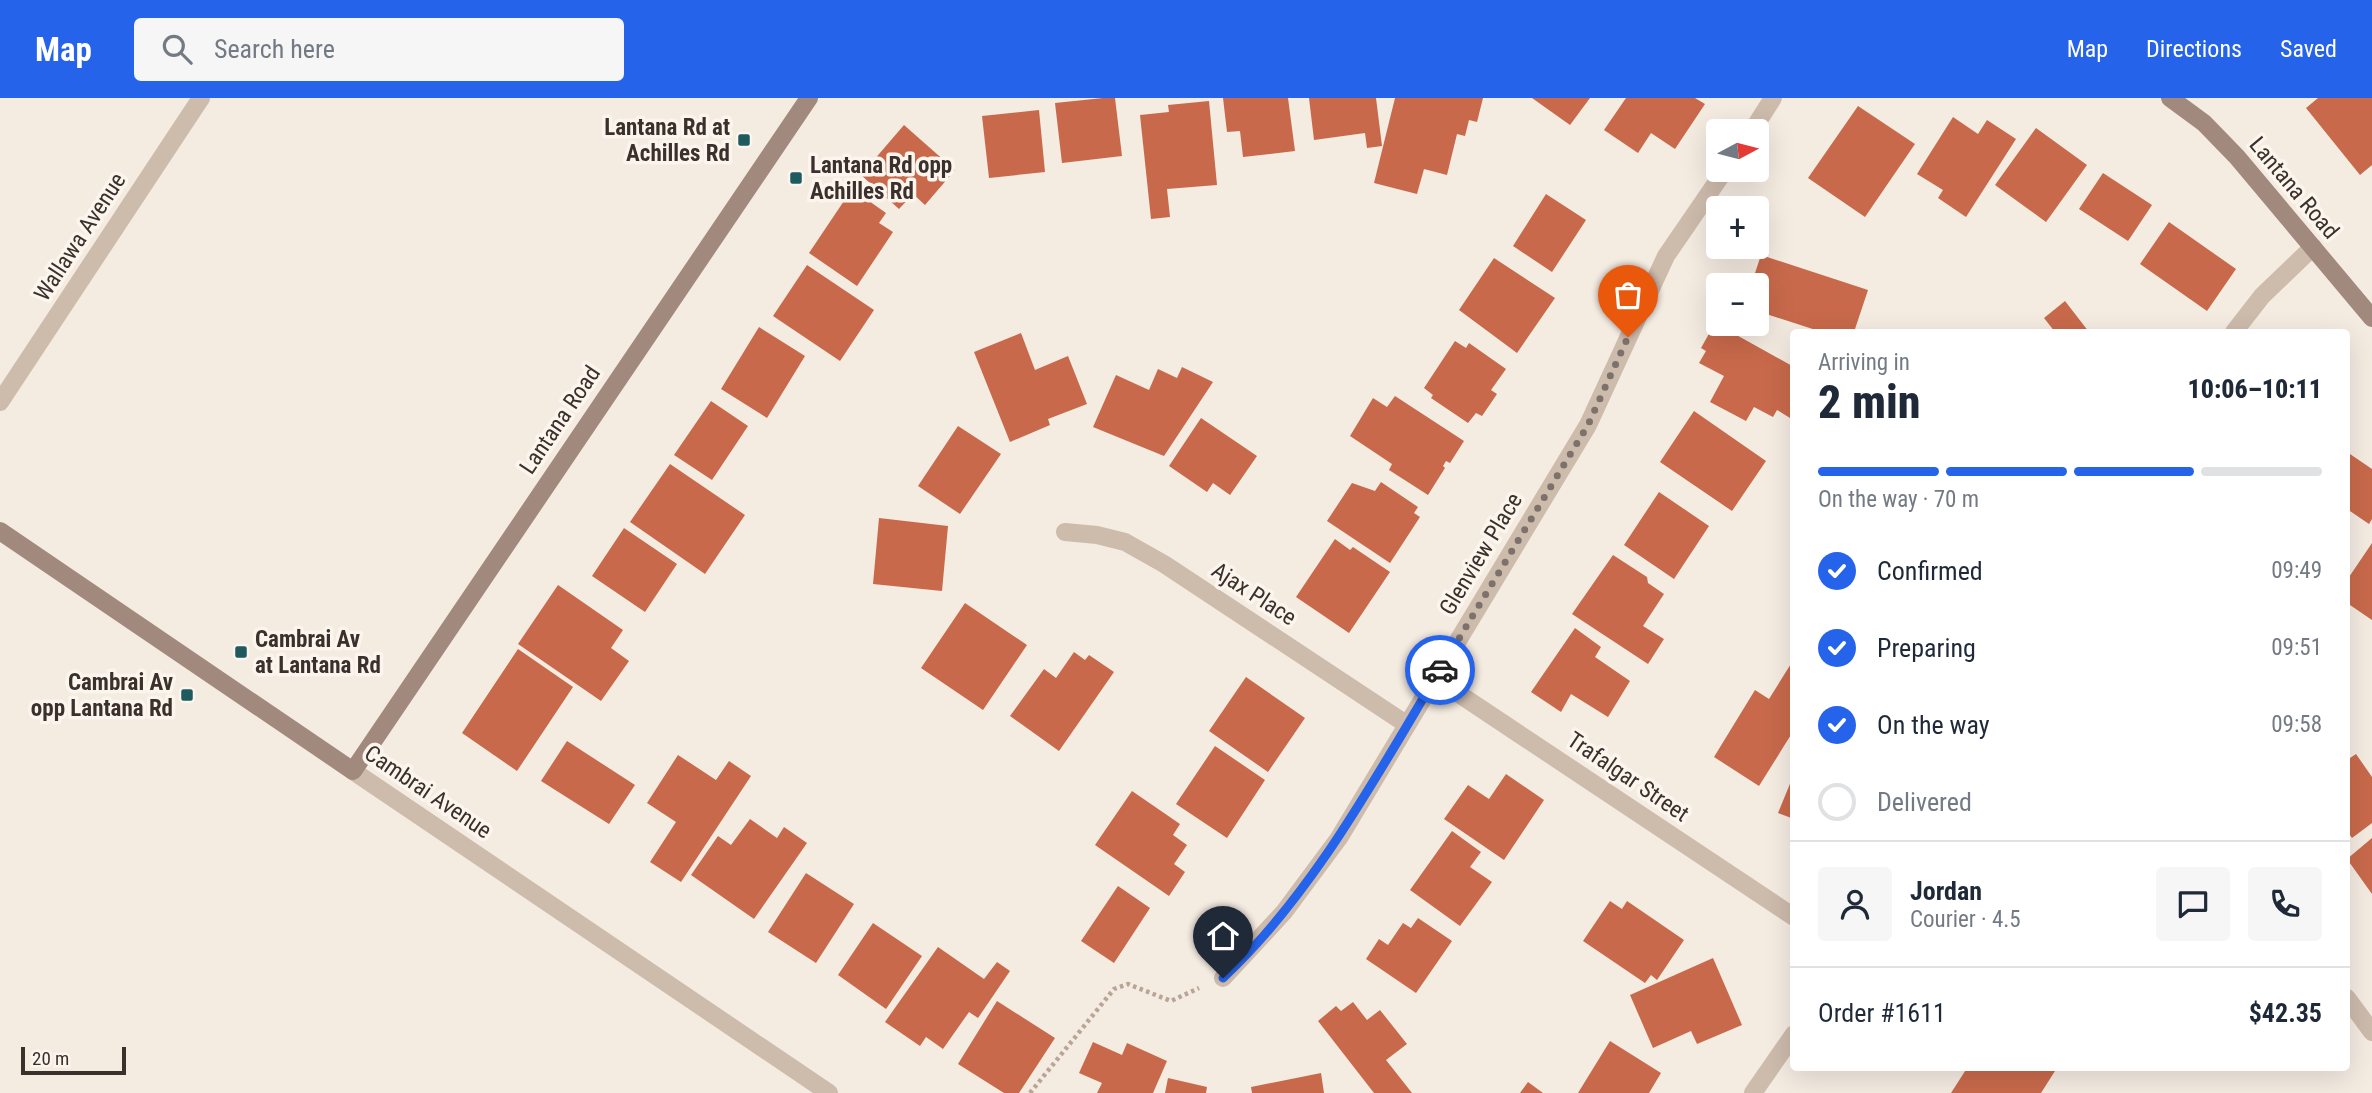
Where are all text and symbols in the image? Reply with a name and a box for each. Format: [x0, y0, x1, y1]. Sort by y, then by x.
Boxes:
search box [134, 18, 624, 81]
text: Map [35, 30, 92, 69]
icon: search [158, 30, 196, 68]
text: Search here [214, 34, 335, 64]
text: Map [2067, 35, 2108, 63]
text: Directions [2146, 35, 2242, 63]
text: Saved [2280, 35, 2337, 63]
place label: Lantana Rd at Achilles Rd [604, 114, 730, 167]
north arrow [1706, 119, 1769, 182]
map controls [1706, 119, 1769, 336]
marker: Lantana Rd at Achilles Rd [736, 132, 752, 148]
street label: Lantana Road [2244, 132, 2344, 244]
place label: Lantana Rd opp Achilles Rd [810, 152, 952, 205]
street label: Wallawa Avenue [29, 168, 131, 306]
marker: Lantana Rd opp Achilles Rd [788, 170, 804, 186]
button: + [1706, 196, 1769, 259]
pin [1598, 265, 1658, 337]
button: − [1706, 273, 1769, 336]
icon: bag [1609, 276, 1647, 314]
text: Arriving in [1818, 349, 1910, 376]
street label: Lantana Road [514, 361, 606, 479]
text: 10:06–10:11 [2188, 374, 2322, 404]
text: 2 min [1818, 375, 1921, 429]
text: On the way · 70 m [1818, 486, 1979, 513]
street label: Glenview Place [1434, 488, 1528, 620]
icon: check [1818, 552, 1856, 590]
text: Confirmed [1877, 556, 1983, 586]
street label: Ajax Place [1207, 557, 1301, 631]
text: 09:49 [2271, 557, 2322, 584]
place label: Cambrai Av at Lantana Rd [255, 626, 381, 679]
icon: check [1818, 629, 1856, 667]
text: Preparing [1877, 633, 1976, 663]
text: 09:51 [2271, 634, 2322, 661]
courier [1405, 635, 1475, 705]
marker: Cambrai Av at Lantana Rd [233, 644, 249, 660]
icon: car [1421, 651, 1459, 689]
place label: Cambrai Av opp Lantana Rd [31, 669, 173, 722]
marker: Cambrai Av opp Lantana Rd [179, 687, 195, 703]
icon: check [1818, 706, 1856, 744]
text: On the way [1877, 710, 1990, 740]
text: 09:58 [2271, 711, 2322, 738]
street label: Trafalgar Street [1562, 726, 1694, 828]
street label: Cambrai Avenue [359, 740, 497, 844]
text: Delivered [1877, 787, 1972, 817]
button: person [1818, 867, 1892, 941]
button: chat [2156, 867, 2230, 941]
button: phone [2248, 867, 2322, 941]
text: Jordan [1910, 876, 1982, 906]
pin [1193, 906, 1253, 978]
text: Courier · 4.5 [1910, 906, 2021, 933]
icon: home [1204, 917, 1242, 955]
text: Order #1611 [1818, 998, 1946, 1028]
text: $42.35 [2249, 998, 2322, 1028]
scale bar [21, 1044, 126, 1076]
text: 20 m [32, 1047, 69, 1070]

